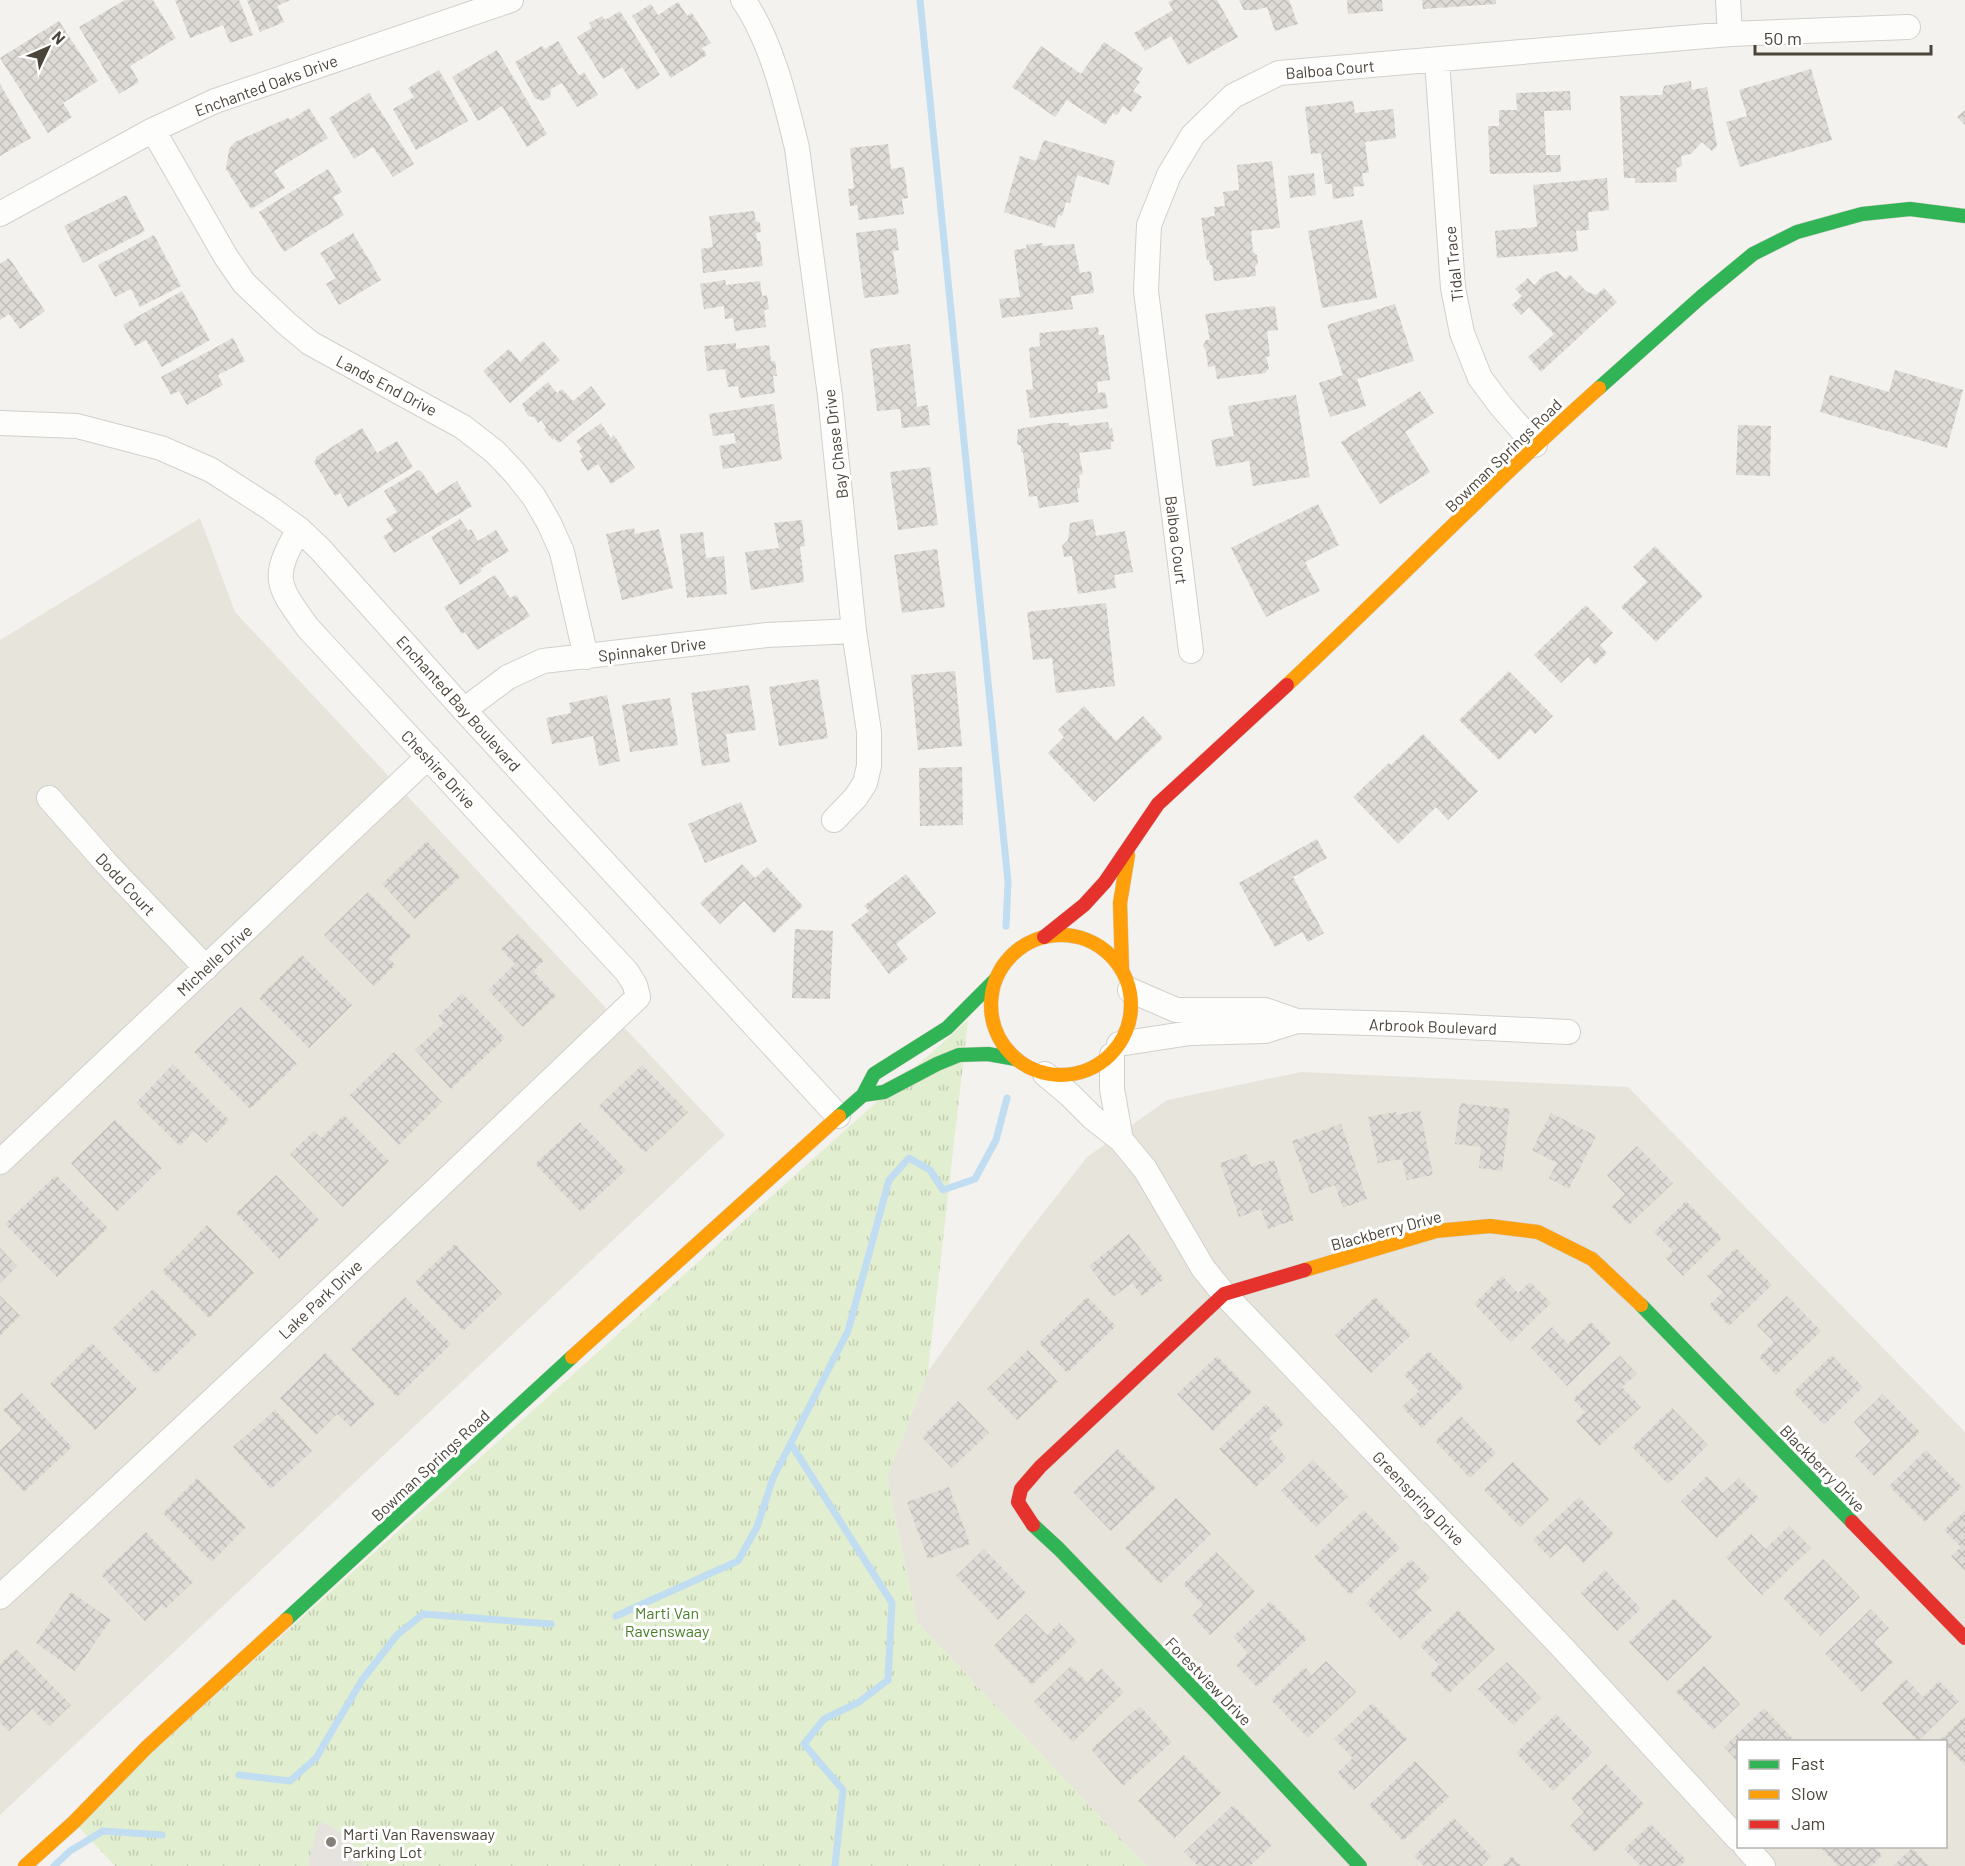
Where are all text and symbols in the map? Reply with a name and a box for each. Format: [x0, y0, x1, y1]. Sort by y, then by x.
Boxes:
north arrow [18, 18, 78, 78]
scale bar [1755, 18, 1930, 56]
text: N [49, 27, 70, 48]
text: 50 m [1764, 27, 1802, 49]
street label: Enchanted Oaks Drive [192, 50, 340, 120]
street label: Balboa Court [1285, 56, 1375, 82]
street label: Tidal Trace [1440, 225, 1466, 303]
street label: Lands End Drive [333, 351, 441, 419]
street label: Bay Chase Drive [819, 388, 851, 500]
street label: Bowman Springs Road [1441, 394, 1565, 516]
street label: Balboa Court [1162, 494, 1192, 586]
street label: Enchanted Bay Boulevard [393, 631, 525, 775]
street label: Spinnaker Drive [597, 633, 707, 665]
street label: Cheshire Drive [398, 726, 480, 812]
street label: Dodd Court [92, 849, 160, 919]
street label: Michelle Drive [173, 920, 255, 1000]
street label: Arbrook Boulevard [1369, 1014, 1497, 1038]
street label: Blackberry Drive [1329, 1206, 1443, 1254]
street label: Lake Park Drive [274, 1256, 366, 1342]
street label: Bowman Springs Road [367, 1405, 493, 1525]
street label: Blackberry Drive [1777, 1421, 1869, 1515]
street label: Greenspring Drive [1369, 1447, 1469, 1549]
park label: Marti Van Ravenswaay [625, 1603, 710, 1640]
street label: Forestview Drive [1162, 1633, 1256, 1729]
legend [1737, 1740, 1947, 1848]
text: Fast [1791, 1752, 1825, 1774]
text: Slow [1791, 1782, 1828, 1804]
text: Jam [1791, 1812, 1825, 1834]
place label: Marti Van Ravenswaay Parking Lot [343, 1824, 496, 1861]
marker: Marti Van Ravenswaay Parking Lot [324, 1835, 338, 1849]

